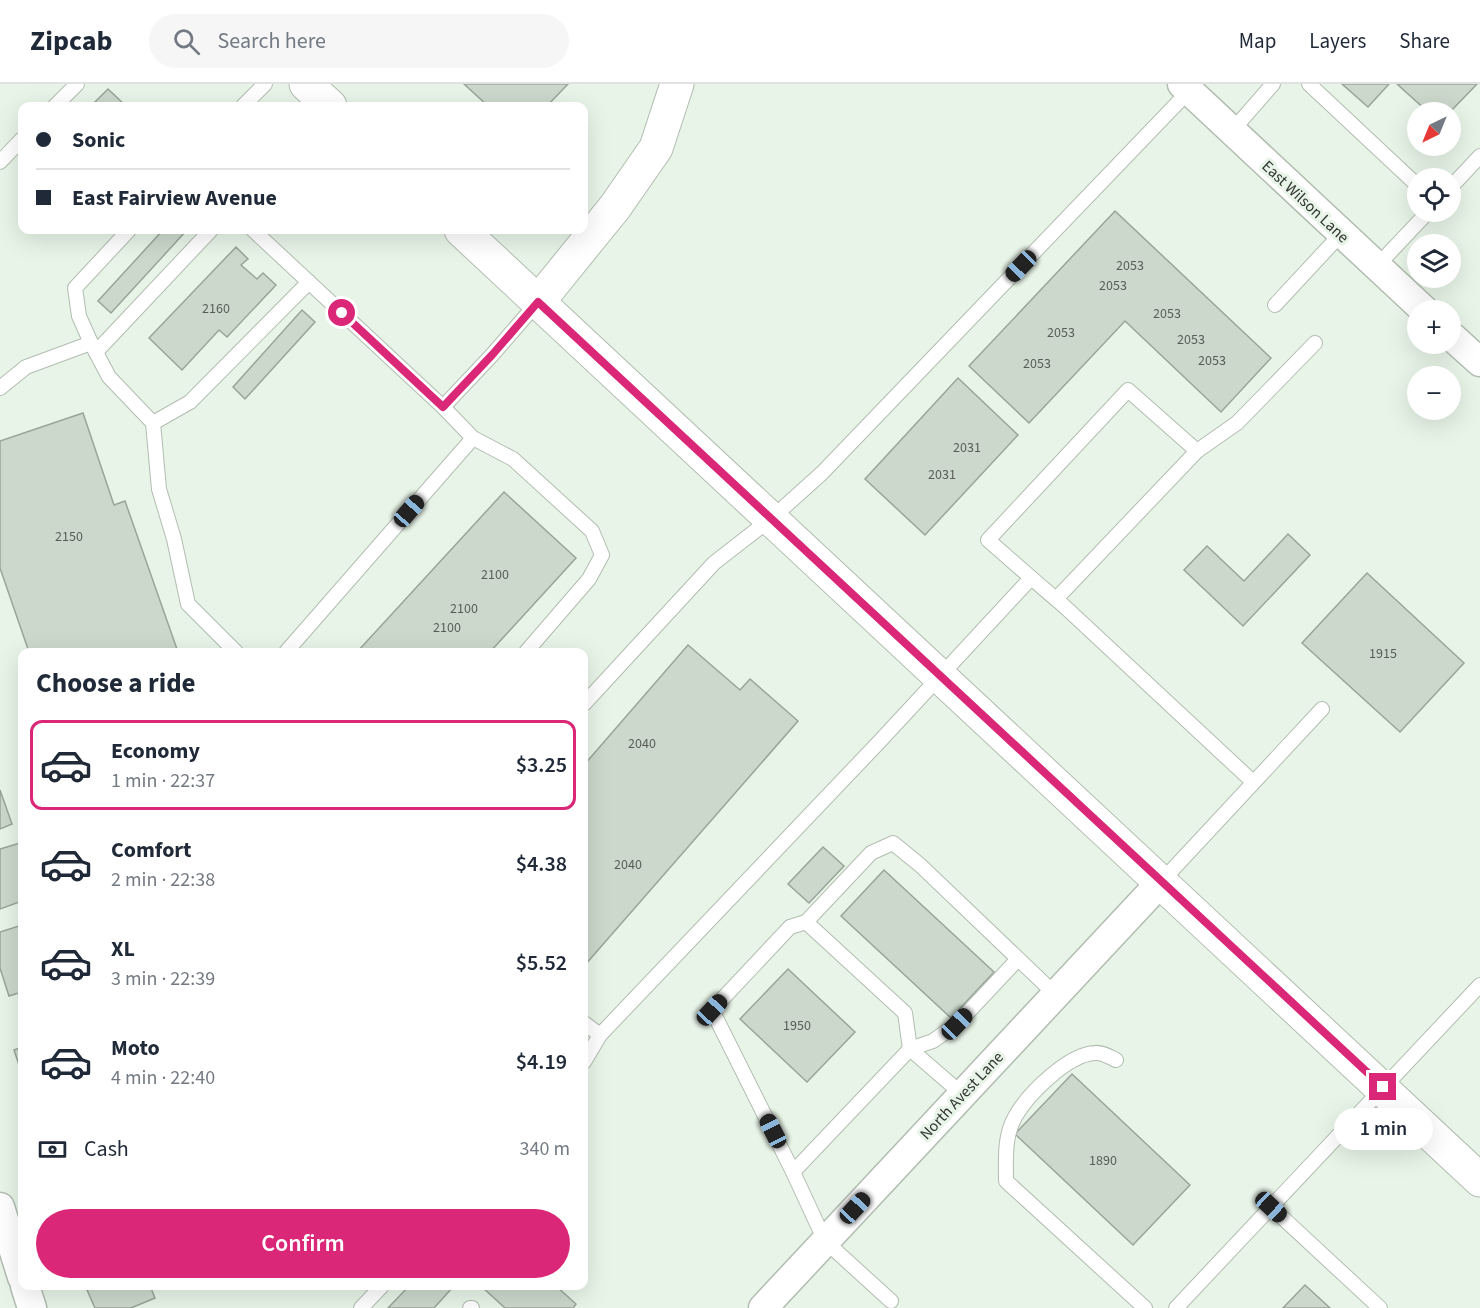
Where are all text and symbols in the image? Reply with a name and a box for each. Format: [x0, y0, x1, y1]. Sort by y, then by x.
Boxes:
search box [149, 14, 569, 68]
text: Zipcab [30, 21, 113, 61]
icon: search [170, 25, 203, 58]
text: Search here [218, 25, 326, 57]
text: Map [1239, 26, 1276, 56]
text: Layers [1309, 26, 1366, 56]
text: Share [1399, 26, 1450, 56]
north arrow [1407, 102, 1461, 156]
map controls [1407, 102, 1461, 420]
text: Sonic [72, 124, 125, 156]
street label: East Wilson Lane [1257, 156, 1354, 248]
button: locate [1407, 168, 1461, 222]
text: East Fairview Avenue [72, 182, 277, 214]
button: layers [1407, 234, 1461, 288]
car [1002, 247, 1040, 285]
house number: 2053 [1116, 256, 1144, 276]
house number: 2053 [1099, 276, 1127, 296]
house number: 2160 [202, 299, 230, 319]
route start [328, 299, 355, 326]
button: + [1407, 300, 1461, 354]
house number: 2053 [1153, 304, 1181, 324]
house number: 2053 [1047, 323, 1075, 343]
house number: 2053 [1177, 330, 1205, 350]
house number: 2053 [1198, 351, 1226, 371]
house number: 2053 [1023, 354, 1051, 374]
button: − [1407, 366, 1461, 420]
house number: 2031 [953, 438, 981, 458]
house number: 2031 [928, 465, 956, 485]
car [390, 492, 428, 530]
house number: 2150 [55, 527, 83, 547]
house number: 2100 [481, 565, 509, 585]
house number: 2100 [450, 599, 478, 619]
house number: 2100 [433, 618, 461, 638]
house number: 1915 [1369, 644, 1397, 664]
text: Choose a ride [36, 664, 196, 703]
house number: 2040 [628, 734, 656, 754]
text: Economy [111, 735, 200, 767]
icon: car [39, 738, 93, 792]
text: $3.25 [516, 749, 567, 781]
text: 1 min · 22:37 [111, 767, 215, 795]
text: Comfort [111, 834, 192, 866]
icon: car [39, 837, 93, 891]
text: $4.38 [516, 848, 567, 880]
house number: 2040 [614, 855, 642, 875]
text: 2 min · 22:38 [111, 866, 215, 894]
text: XL [111, 933, 135, 965]
icon: car [39, 936, 93, 990]
text: $5.52 [516, 947, 567, 979]
text: 3 min · 22:39 [111, 965, 215, 993]
car [693, 991, 731, 1029]
car [938, 1005, 976, 1043]
house number: 1950 [783, 1016, 811, 1036]
text: Moto [111, 1032, 160, 1064]
icon: car [39, 1035, 93, 1089]
text: $4.19 [516, 1046, 567, 1078]
street label: North Avest Lane [915, 1047, 1008, 1145]
text: 4 min · 22:40 [111, 1064, 215, 1092]
route end [1369, 1073, 1396, 1100]
callout: 1 min [1334, 1108, 1432, 1150]
car [757, 1111, 789, 1151]
text: 1 min [1360, 1115, 1407, 1143]
icon: cash [36, 1133, 69, 1166]
text: Cash [84, 1133, 129, 1165]
text: 340 m [520, 1135, 570, 1163]
house number: 1890 [1089, 1151, 1117, 1171]
car [1252, 1188, 1290, 1226]
car [836, 1189, 874, 1227]
button: Confirm [36, 1209, 570, 1278]

